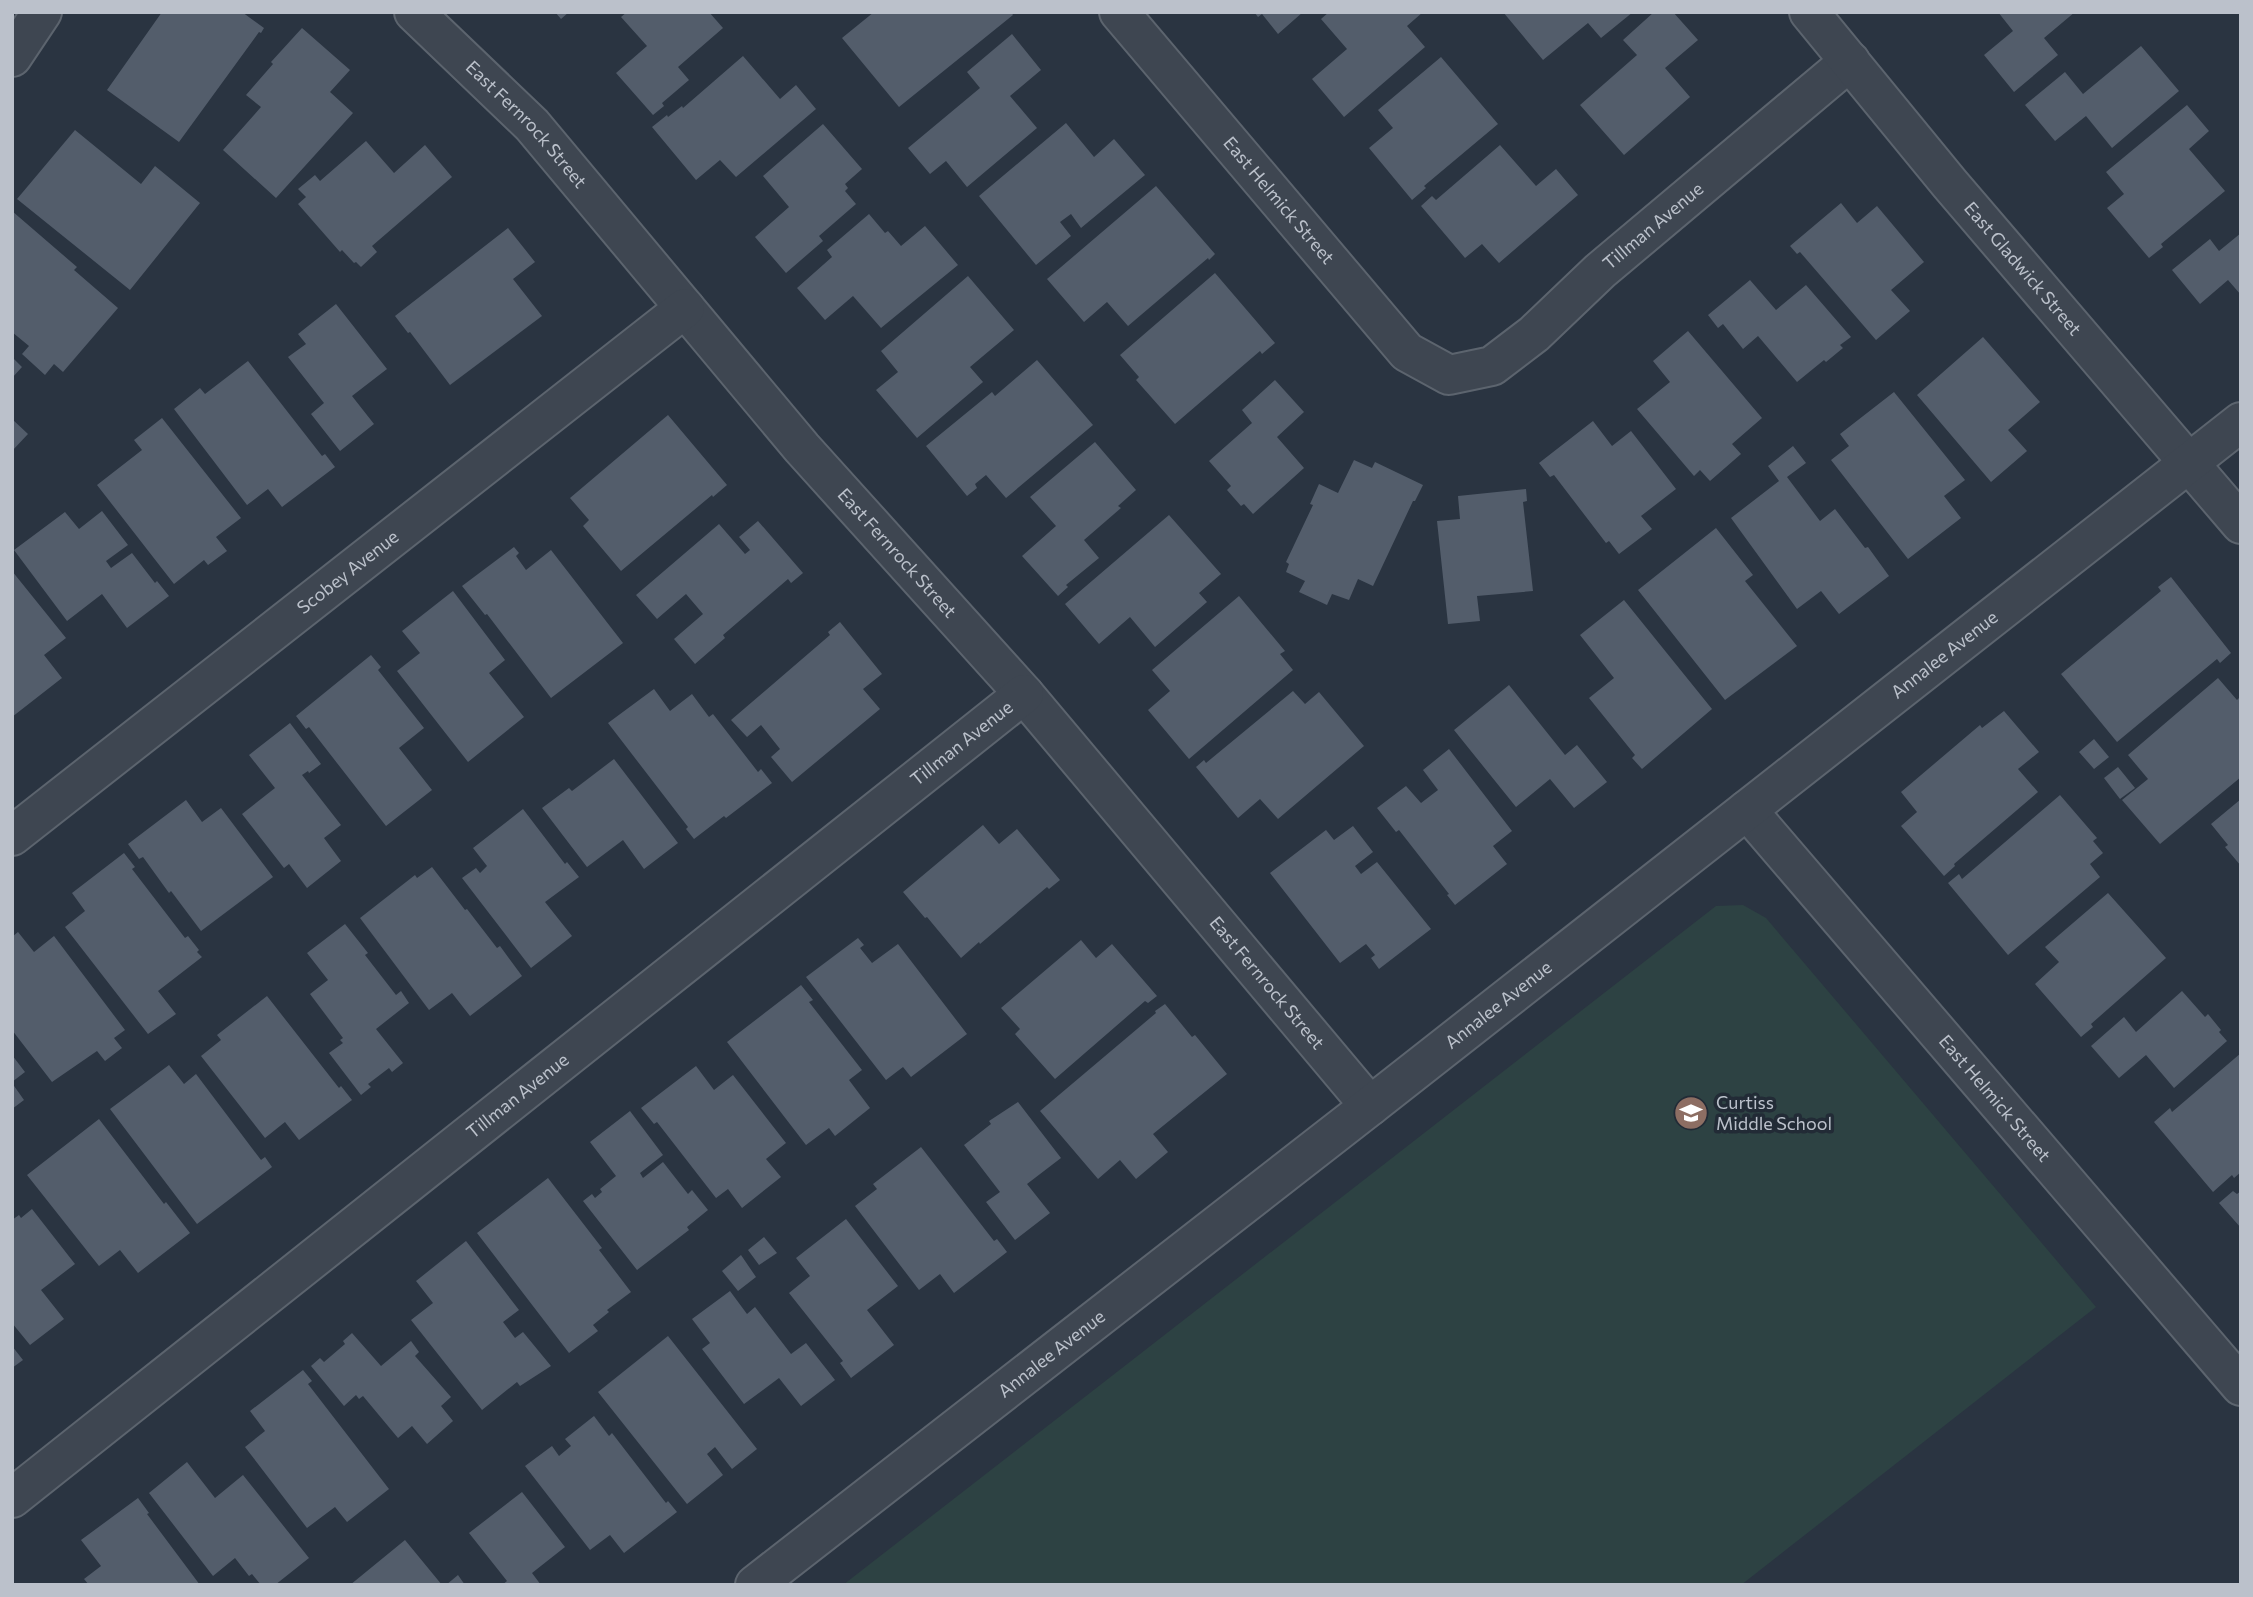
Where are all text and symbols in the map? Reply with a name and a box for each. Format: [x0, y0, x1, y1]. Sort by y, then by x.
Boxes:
street label: East Fernrock Street [462, 56, 592, 192]
street label: East Helmick Street [1219, 132, 1340, 268]
street label: Tillman Avenue [1598, 177, 1707, 274]
street label: East Gladwick Street [1960, 197, 2087, 339]
street label: East Fernrock Street [834, 483, 962, 622]
street label: Scobey Avenue [292, 525, 403, 618]
street label: Annalee Avenue [1886, 605, 2002, 703]
street label: Tillman Avenue [906, 695, 1017, 790]
street label: East Fernrock Street [1205, 911, 1329, 1053]
street label: Annalee Avenue [1440, 956, 1556, 1053]
street label: East Helmick Street [1935, 1030, 2056, 1166]
street label: Tillman Avenue [462, 1048, 573, 1143]
place label: Curtiss Middle School [1716, 1091, 1832, 1134]
school or university icon: Curtiss Middle School [1672, 1094, 1710, 1132]
street label: Annalee Avenue [993, 1305, 1109, 1402]

